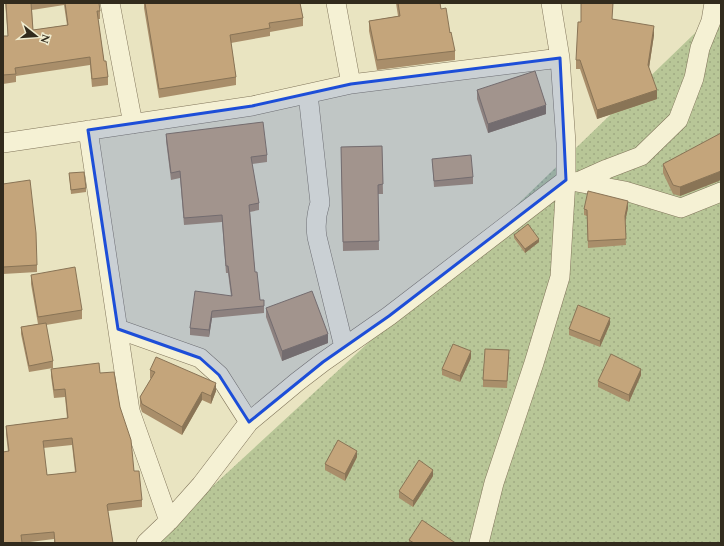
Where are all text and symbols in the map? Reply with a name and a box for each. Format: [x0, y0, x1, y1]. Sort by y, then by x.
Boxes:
north arrow [16, 16, 56, 56]
text: N [36, 32, 55, 46]

